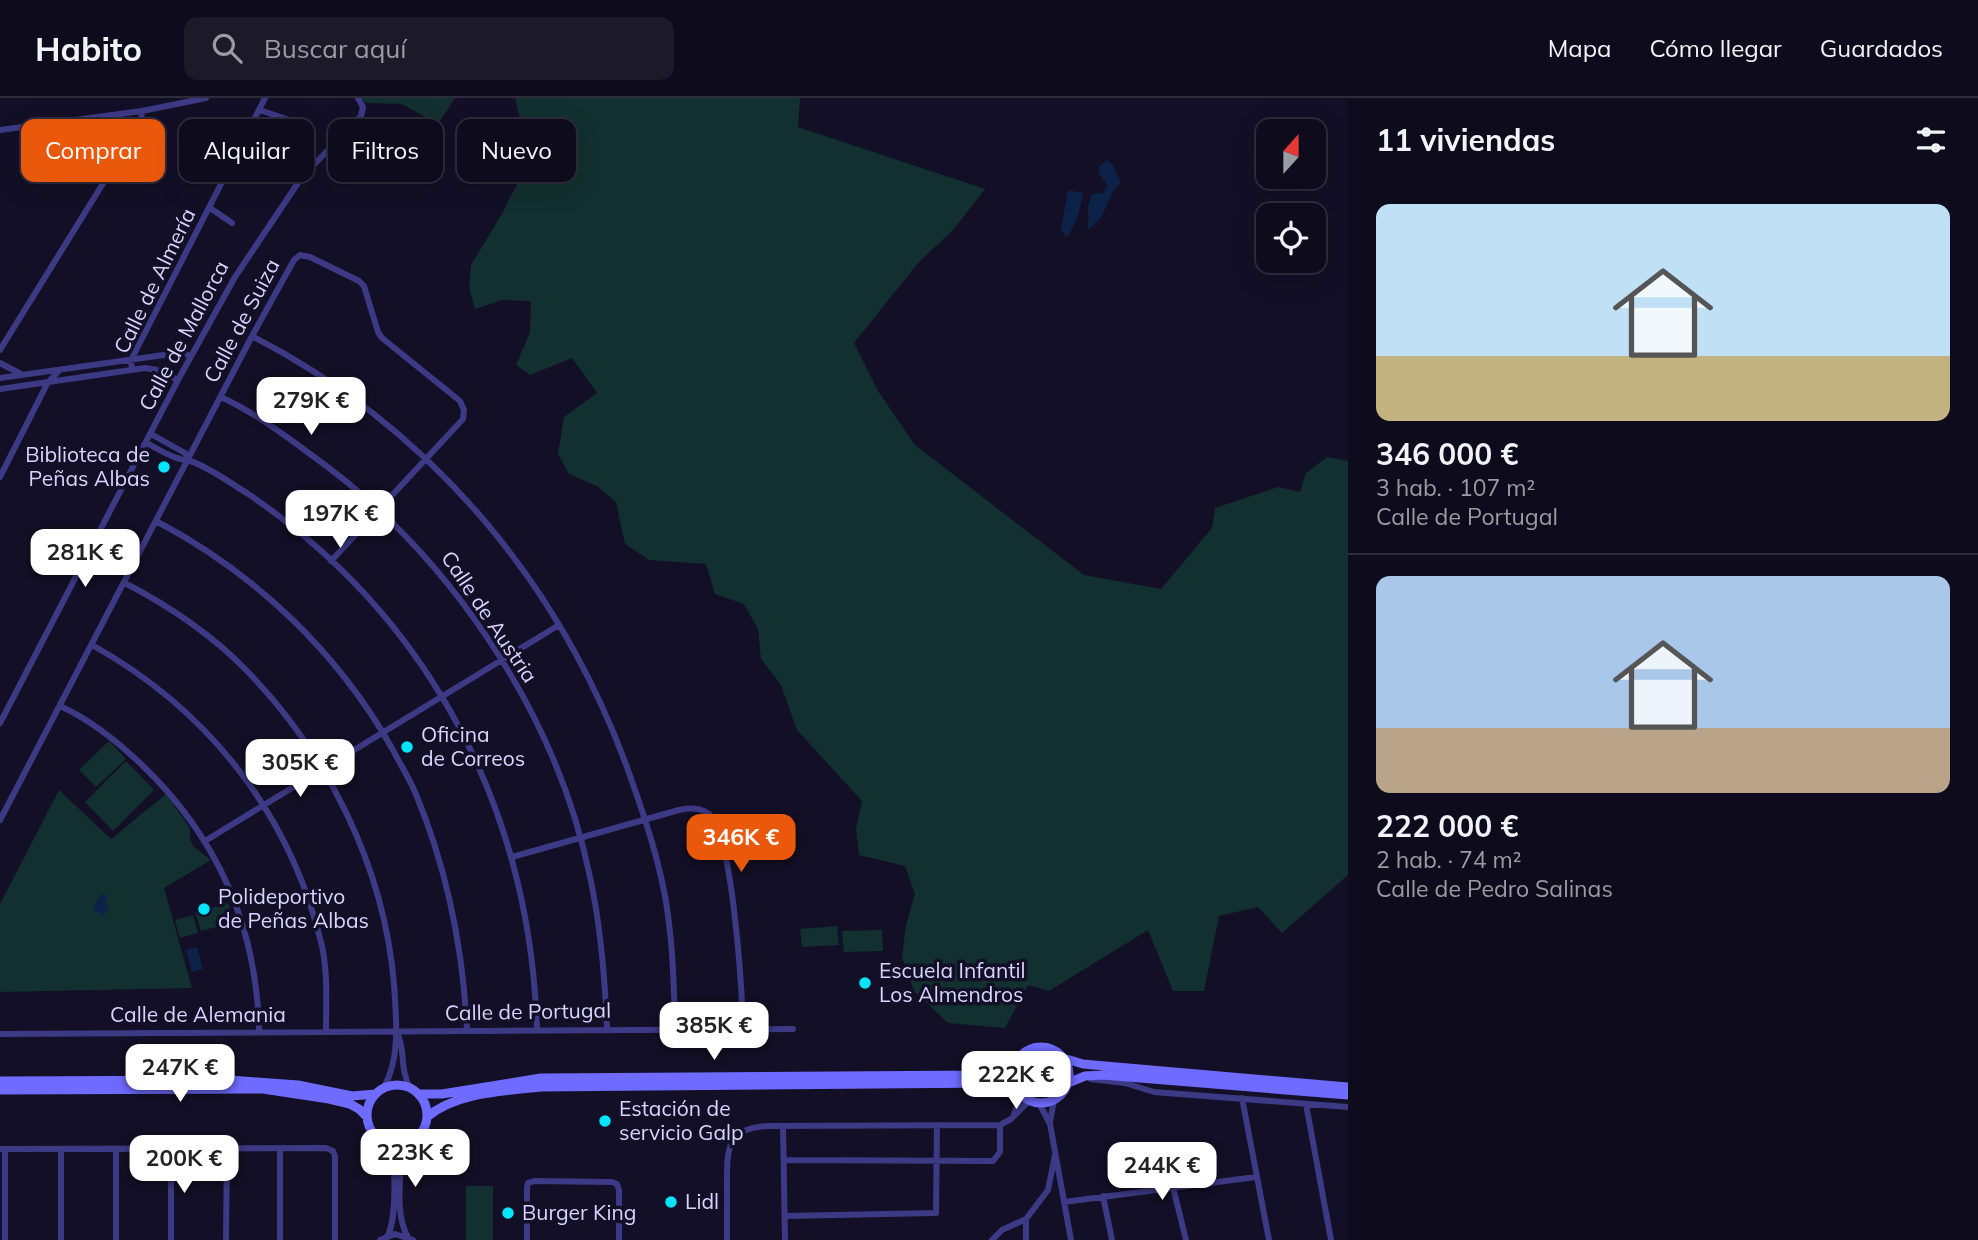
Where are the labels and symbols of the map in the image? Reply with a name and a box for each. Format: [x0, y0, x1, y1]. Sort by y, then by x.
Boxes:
north arrow [1256, 119, 1326, 189]
street label: Calle de Almería [108, 204, 201, 358]
street label: Calle de Suiza [198, 254, 285, 387]
street label: Calle de Mallorca [133, 256, 234, 415]
pin: 279K € [254, 378, 368, 437]
place label: Biblioteca de Peñas Albas [25, 441, 150, 491]
marker: Biblioteca de Peñas Albas [156, 459, 172, 475]
pin: 197K € [283, 490, 397, 550]
pin: 281K € [28, 530, 142, 589]
street label: Calle de Austria [436, 546, 544, 687]
place label: Oficina de Correos [421, 721, 525, 771]
marker: Oficina de Correos [399, 739, 415, 755]
pin: 305K € [243, 740, 357, 799]
pin: 346K € [684, 814, 798, 874]
place label: Polideportivo de Peñas Albas [218, 883, 369, 933]
marker: Polideportivo de Peñas Albas [196, 901, 212, 917]
place label: Escuela Infantil Los Almendros [879, 957, 1026, 1007]
marker: Escuela Infantil Los Almendros [857, 975, 873, 991]
street label: Calle de Portugal [445, 997, 611, 1025]
street label: Calle de Alemania [110, 1001, 286, 1027]
pin: 385K € [657, 1002, 771, 1062]
pin: 247K € [123, 1044, 237, 1104]
pin: 222K € [959, 1052, 1073, 1111]
place label: Estación de servicio Galp [619, 1095, 744, 1145]
marker: Estación de servicio Galp [597, 1113, 613, 1129]
pin: 223K € [358, 1130, 472, 1189]
pin: 200K € [127, 1136, 241, 1195]
pin: 244K € [1105, 1142, 1219, 1202]
place label: Lidl [685, 1188, 719, 1214]
marker: Lidl [663, 1194, 679, 1210]
place label: Burger King [522, 1199, 636, 1225]
marker: Burger King [500, 1205, 516, 1221]

